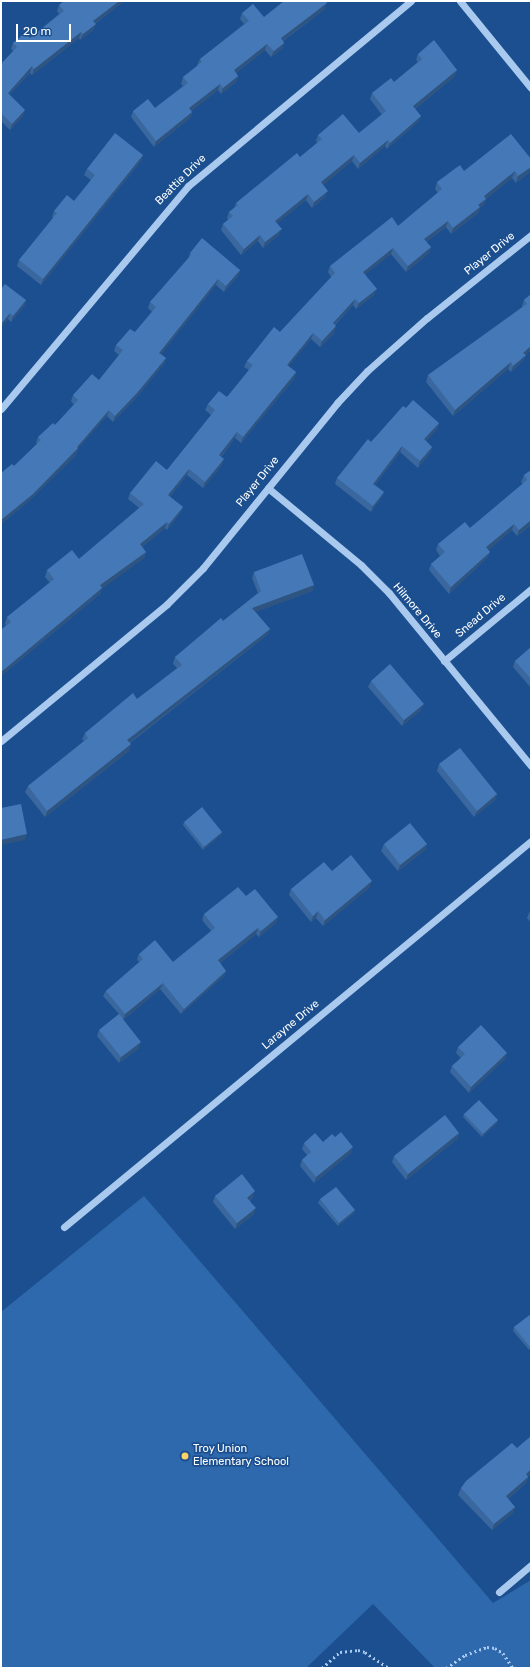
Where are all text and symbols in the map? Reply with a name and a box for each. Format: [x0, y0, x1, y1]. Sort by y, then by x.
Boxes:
scale bar [18, 16, 73, 42]
text: 20 m [23, 24, 51, 38]
street label: Beattie Drive [153, 152, 209, 208]
street label: Player Drive [462, 230, 518, 278]
street label: Player Drive [234, 454, 282, 510]
street label: Hilmore Drive [390, 580, 444, 642]
street label: Snead Drive [453, 591, 509, 641]
street label: Larayne Drive [260, 997, 322, 1053]
place label: Troy Union Elementary School [193, 1443, 289, 1469]
marker: Troy Union Elementary School [180, 1451, 190, 1461]

